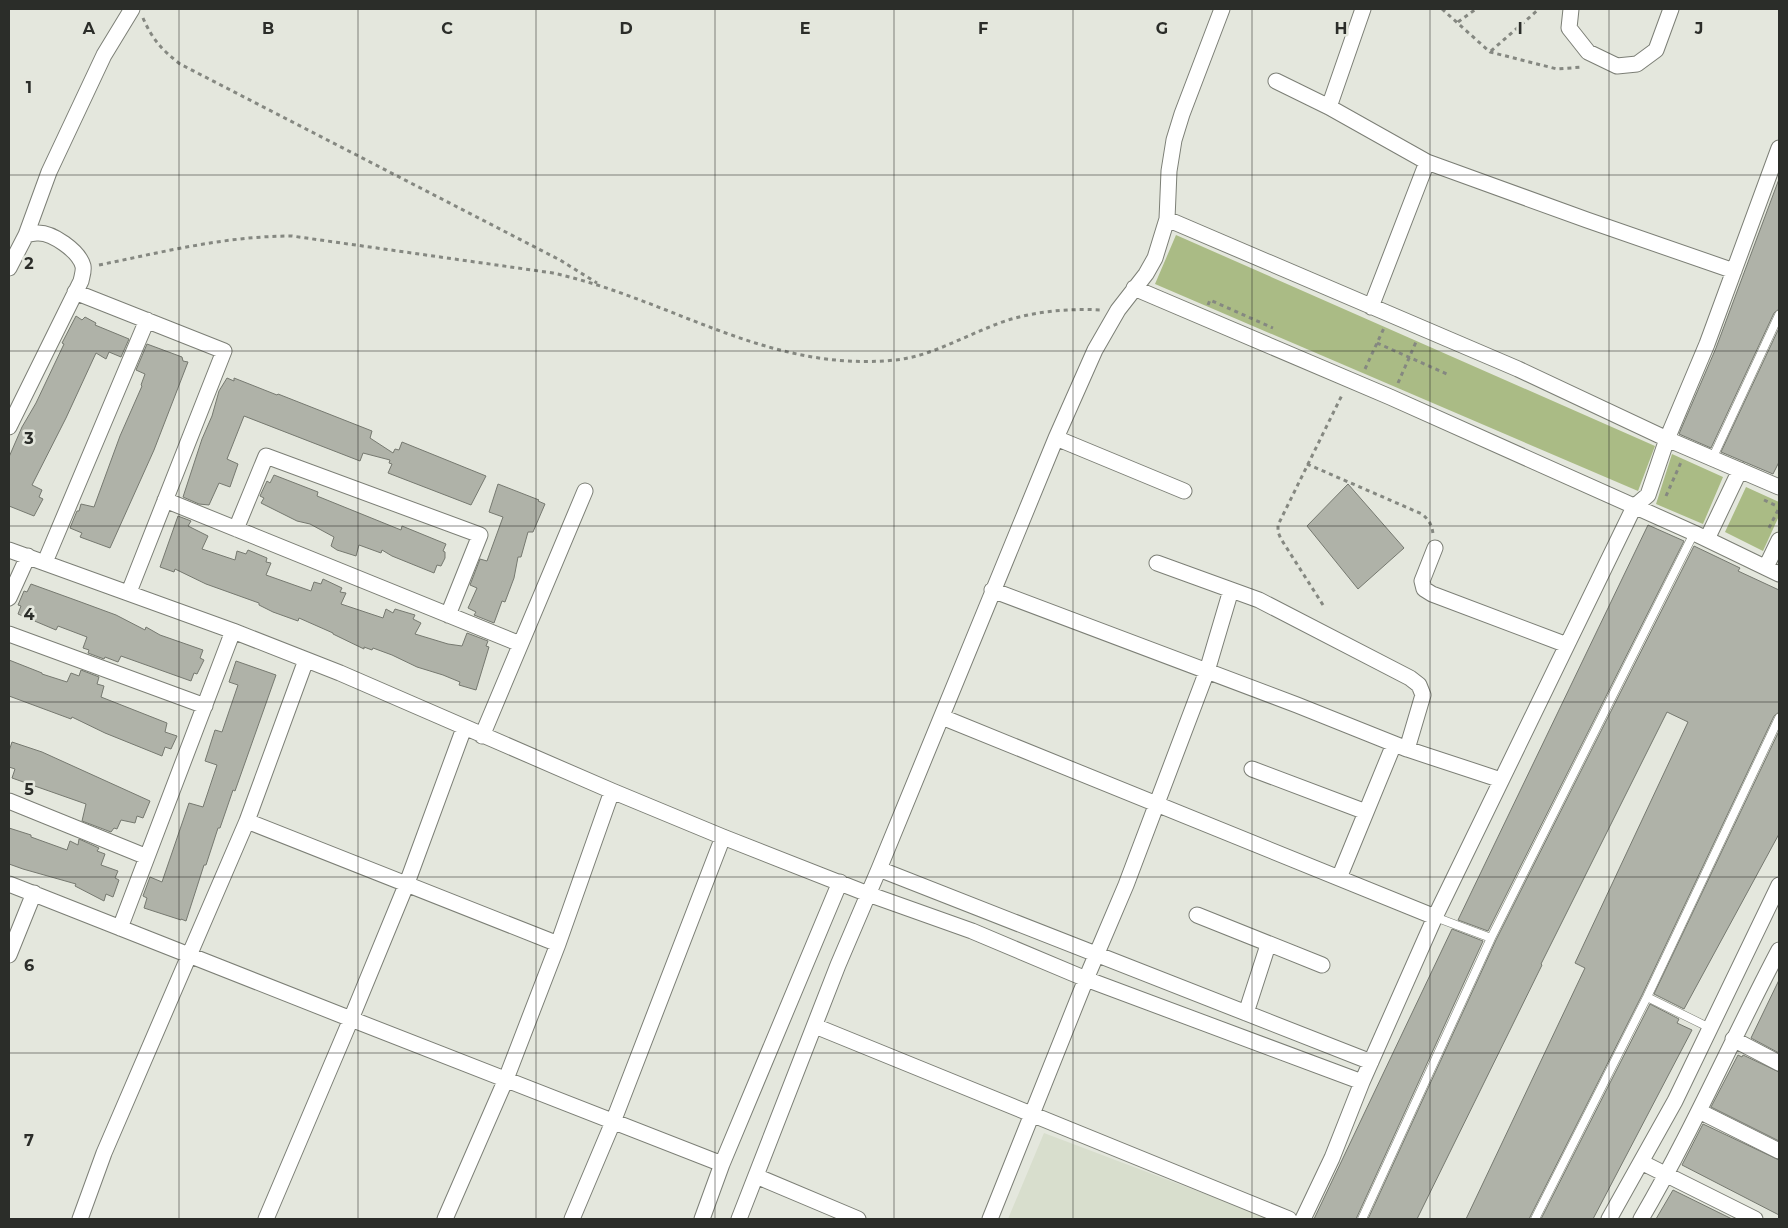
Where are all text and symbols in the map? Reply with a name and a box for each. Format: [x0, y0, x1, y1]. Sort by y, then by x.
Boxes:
text: A [82, 19, 96, 38]
text: B [262, 19, 274, 38]
text: C [441, 19, 453, 38]
text: D [619, 19, 633, 38]
text: E [800, 19, 810, 38]
text: F [978, 19, 988, 38]
text: G [1156, 19, 1168, 38]
text: H [1335, 19, 1347, 38]
text: I [1517, 19, 1523, 38]
text: J [1694, 19, 1703, 38]
text: 1 [26, 78, 32, 97]
text: 2 [24, 254, 34, 273]
text: 3 [23, 429, 34, 448]
text: 4 [23, 605, 35, 624]
text: 5 [24, 780, 34, 799]
text: 6 [24, 956, 34, 975]
text: 7 [24, 1131, 34, 1150]

